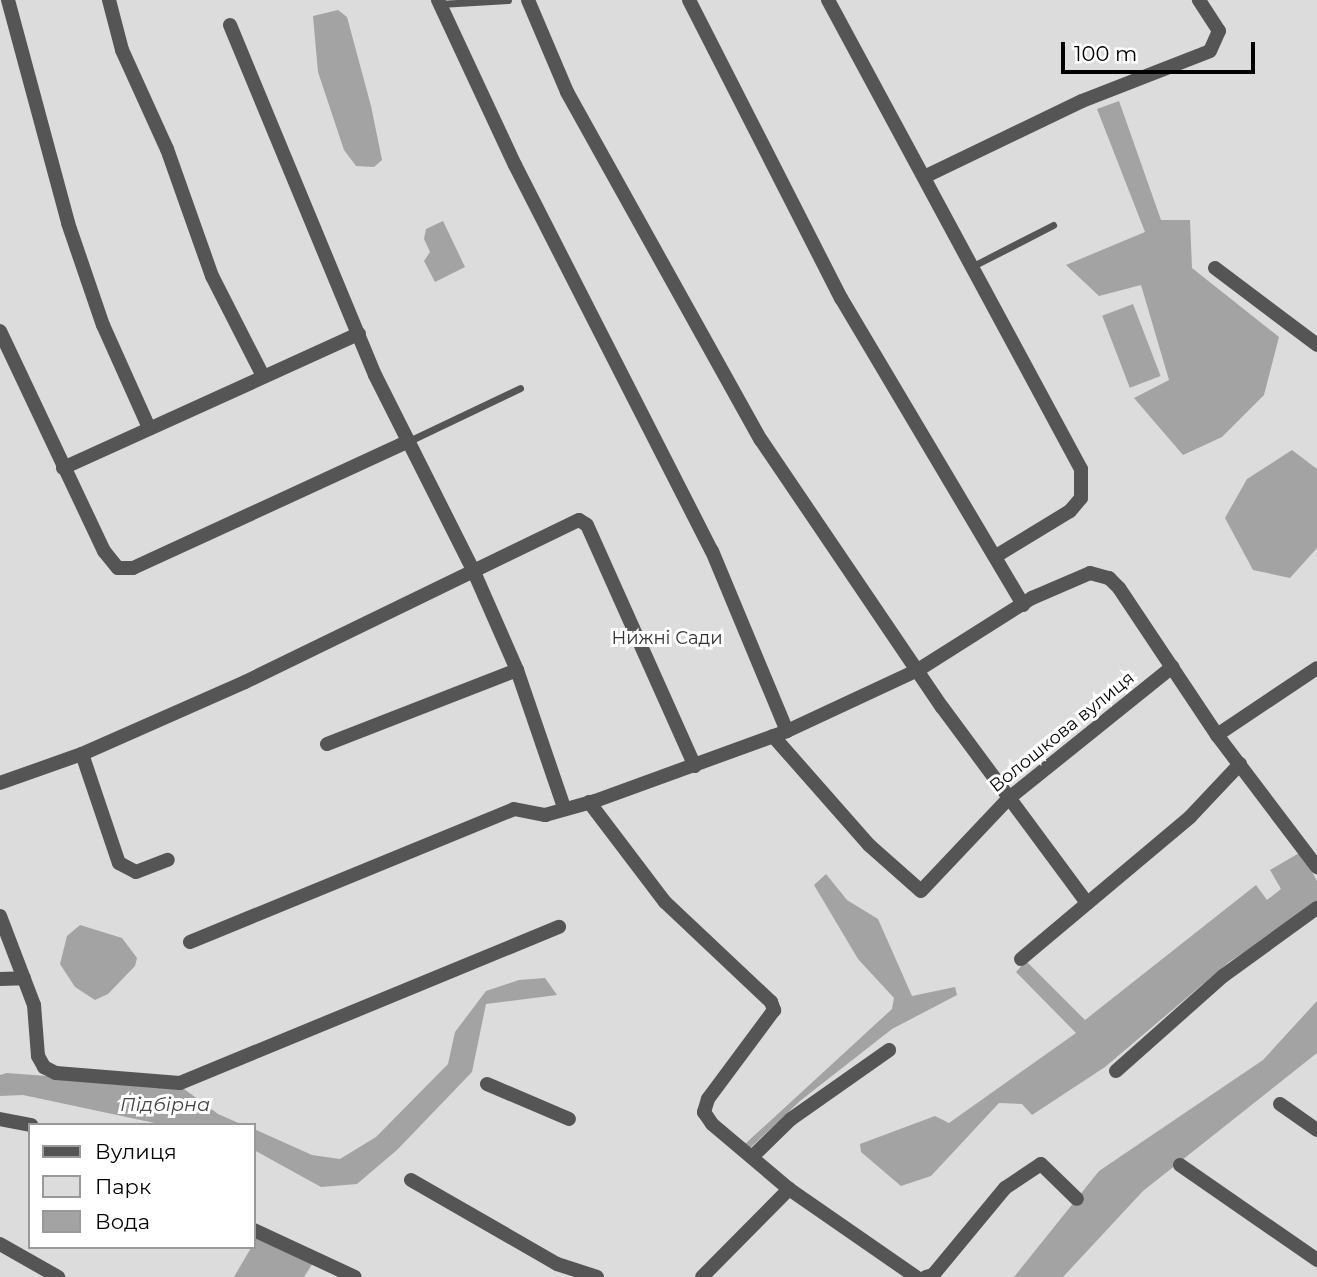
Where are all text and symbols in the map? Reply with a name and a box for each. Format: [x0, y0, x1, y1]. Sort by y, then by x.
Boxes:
scale bar [1065, 28, 1259, 72]
text: 100 m [1074, 41, 1137, 66]
park label: Нижні Сади [611, 627, 723, 649]
street label: Волошкова вулиця [985, 667, 1139, 797]
water label: Підбірна [120, 1094, 210, 1116]
legend [28, 1123, 256, 1249]
text: Вулиця [95, 1139, 177, 1164]
text: Парк [95, 1174, 151, 1199]
text: Вода [95, 1209, 150, 1234]

